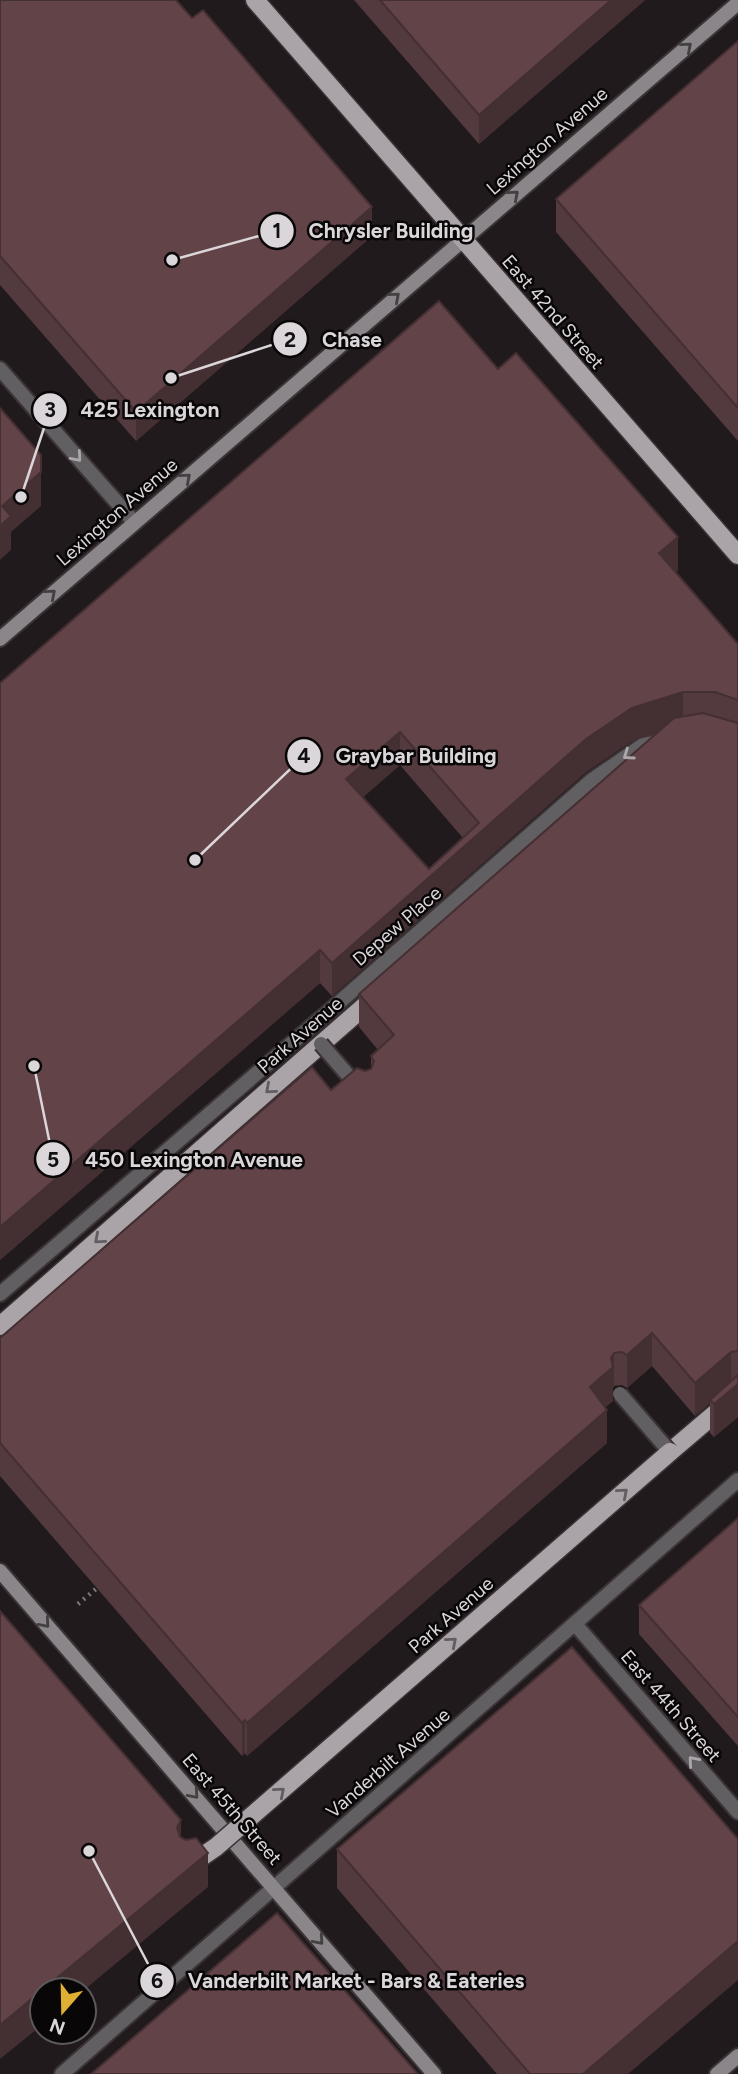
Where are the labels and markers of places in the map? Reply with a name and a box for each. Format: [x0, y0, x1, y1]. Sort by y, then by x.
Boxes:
callout: Chrysler Building [260, 210, 488, 252]
callout: Chase [273, 318, 396, 360]
callout: 425 Lexington [32, 389, 234, 431]
callout: Graybar Building [286, 735, 510, 777]
callout: 450 Lexington Avenue [36, 1138, 317, 1180]
callout: Vanderbilt Market - Bars & Eateries [139, 1960, 539, 2002]

